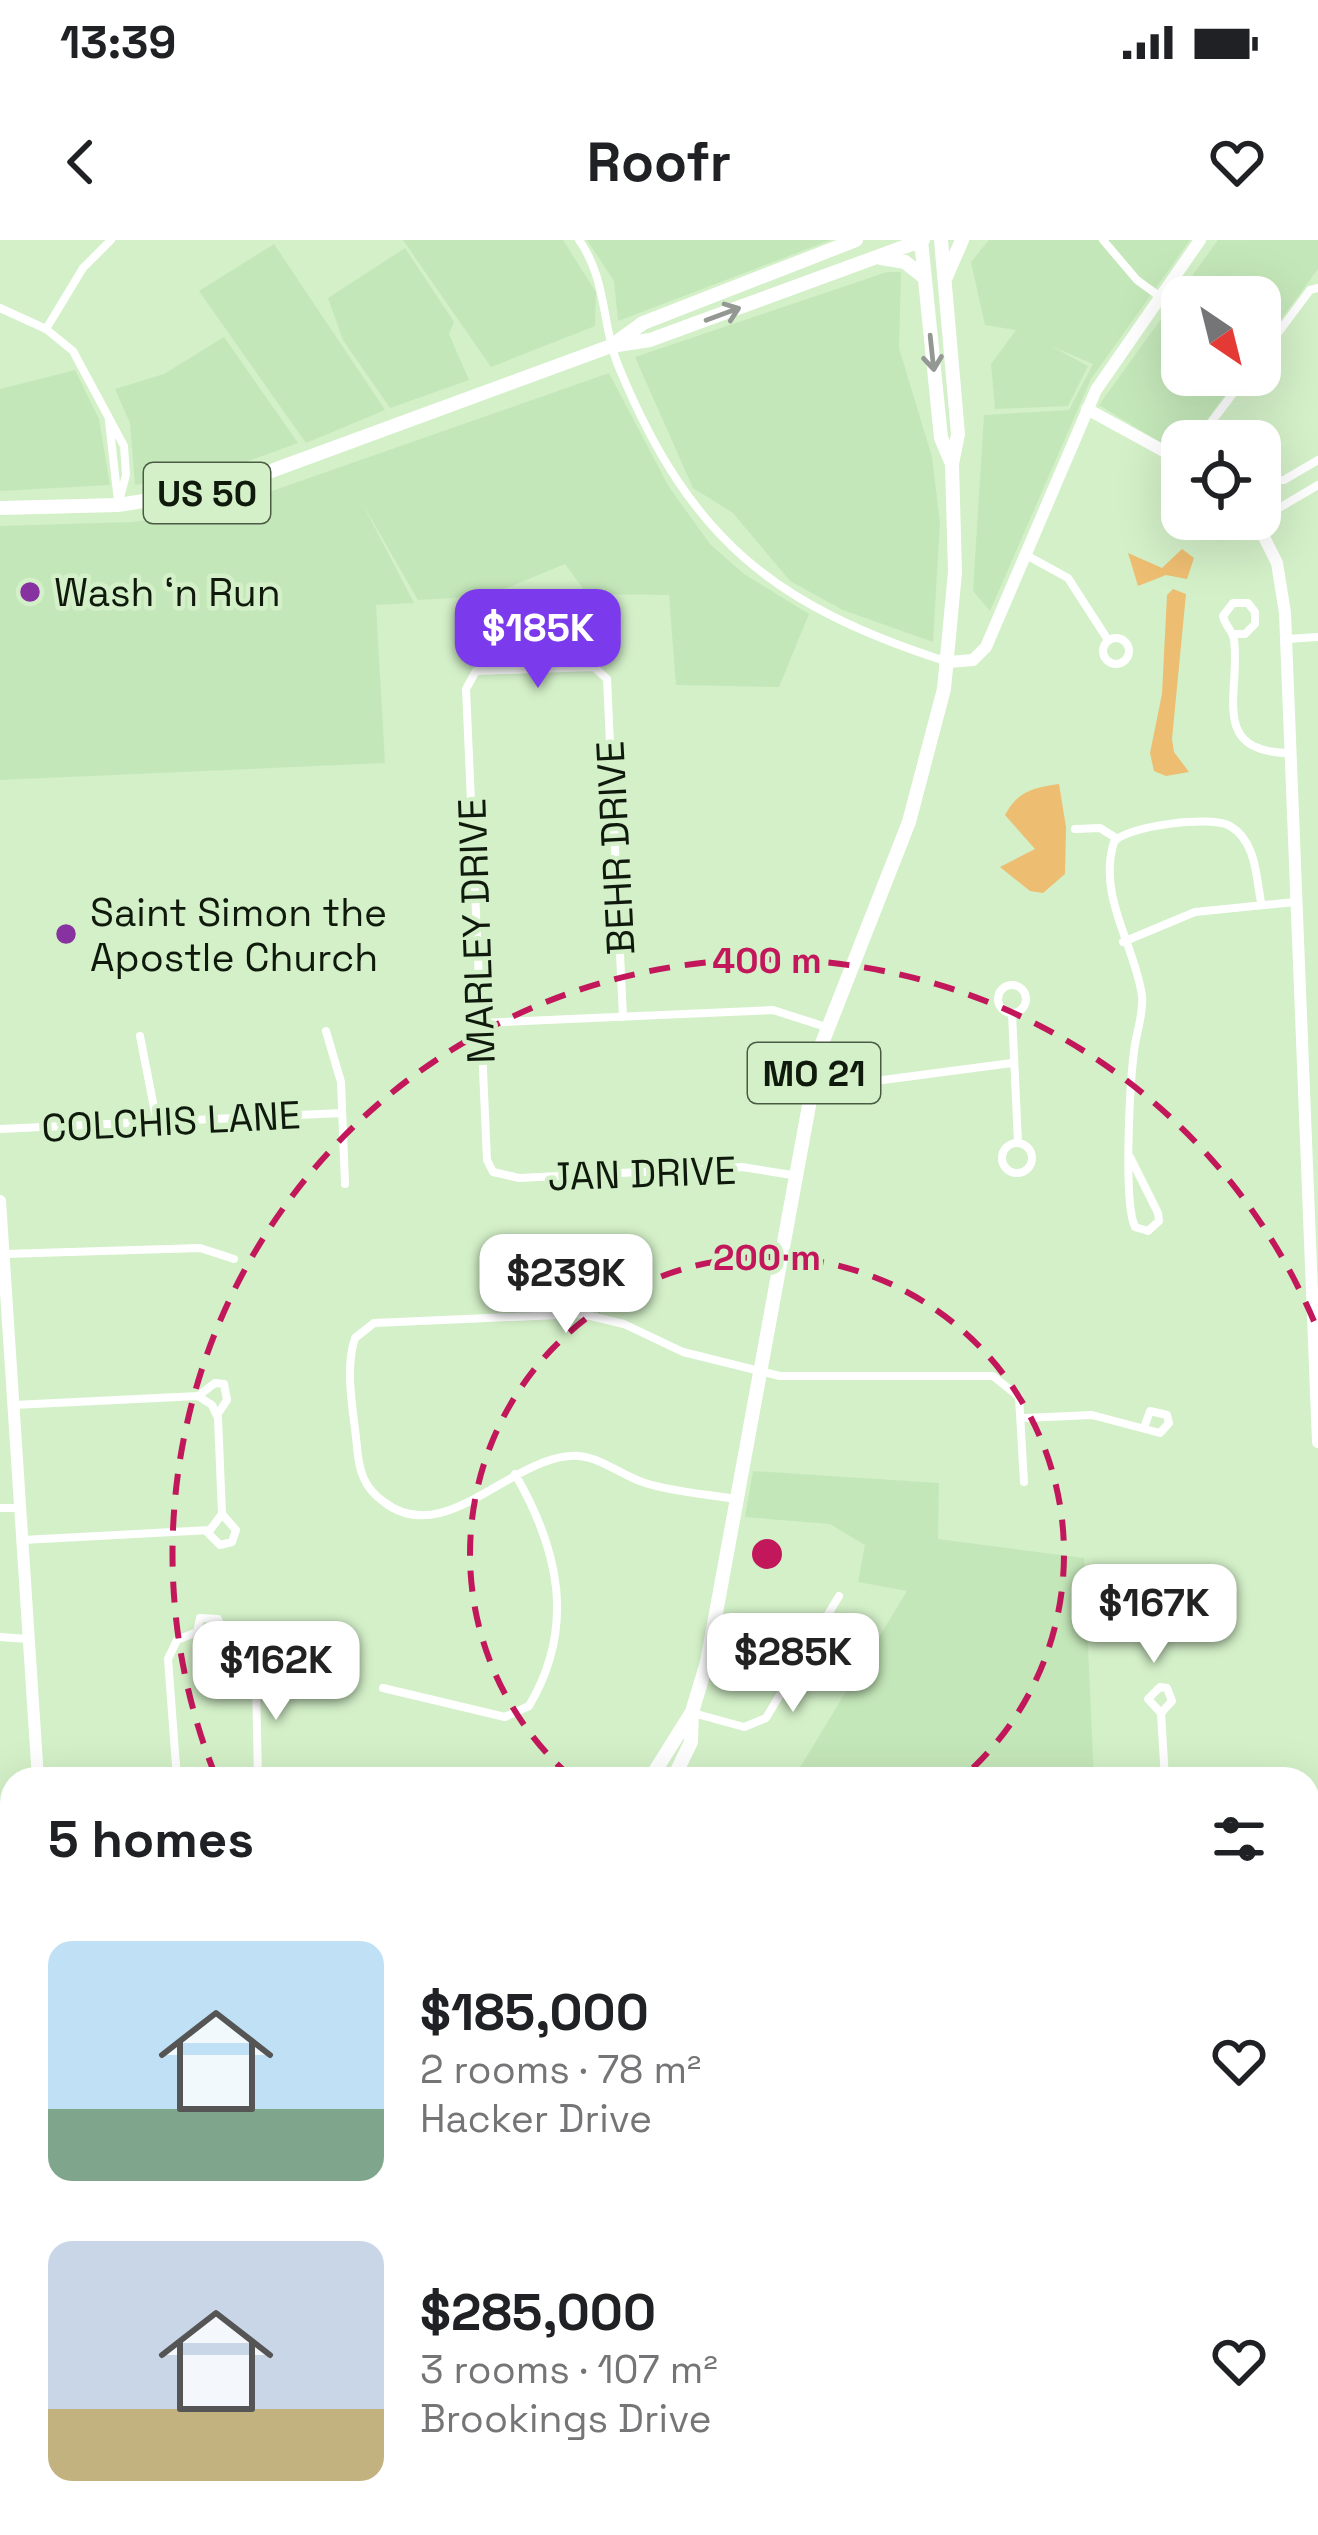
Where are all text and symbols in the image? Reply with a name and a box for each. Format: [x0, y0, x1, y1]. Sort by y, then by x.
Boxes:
text: 13:39 [60, 14, 176, 71]
text: Roofr [587, 128, 731, 197]
icon: back [48, 129, 114, 195]
icon: heart [1204, 129, 1270, 195]
north arrow [1161, 276, 1281, 396]
map controls [1161, 276, 1281, 540]
one-way arrow [704, 302, 741, 323]
one-way arrow [921, 333, 944, 372]
button: locate [1161, 420, 1281, 540]
road number: US 50 [144, 463, 270, 523]
place label: Wash ‘n Run [54, 568, 281, 617]
marker: Wash ‘n Run [17, 579, 43, 605]
pin: $185K [454, 589, 622, 691]
text: $185K [482, 603, 594, 652]
street label: BEHR DRIVE [585, 740, 646, 956]
street label: MARLEY DRIVE [447, 797, 506, 1065]
place label: Saint Simon the Apostle Church [90, 888, 387, 982]
marker: Saint Simon the Apostle Church [53, 921, 79, 947]
text: 400 m [712, 938, 822, 984]
road number: MO 21 [748, 1043, 880, 1103]
street label: COLCHIS LANE [40, 1090, 302, 1153]
street label: JAN DRIVE [547, 1146, 737, 1201]
pin: $239K [482, 1234, 650, 1336]
text: 200 m [713, 1235, 821, 1281]
text: $239K [506, 1248, 626, 1297]
centre of rings [746, 1533, 788, 1575]
pin: $167K [1070, 1564, 1238, 1666]
text: $167K [1099, 1578, 1209, 1627]
pin: $285K [709, 1613, 877, 1715]
pin: $162K [192, 1621, 360, 1723]
text: $285K [734, 1627, 852, 1676]
text: $162K [220, 1635, 332, 1684]
icon: filters [1206, 1806, 1272, 1872]
text: 5 homes [48, 1807, 254, 1872]
text: $185,000 [420, 1980, 649, 2045]
icon: home [144, 1989, 288, 2133]
icon: heart [1206, 2028, 1272, 2094]
text: 2 rooms · 78 m² [420, 2045, 701, 2094]
text: Hacker Drive [420, 2094, 652, 2143]
text: $285,000 [420, 2280, 656, 2345]
icon: home [144, 2289, 288, 2433]
icon: heart [1206, 2328, 1272, 2394]
text: 3 rooms · 107 m² [420, 2345, 718, 2394]
text: Brookings Drive [420, 2394, 711, 2443]

